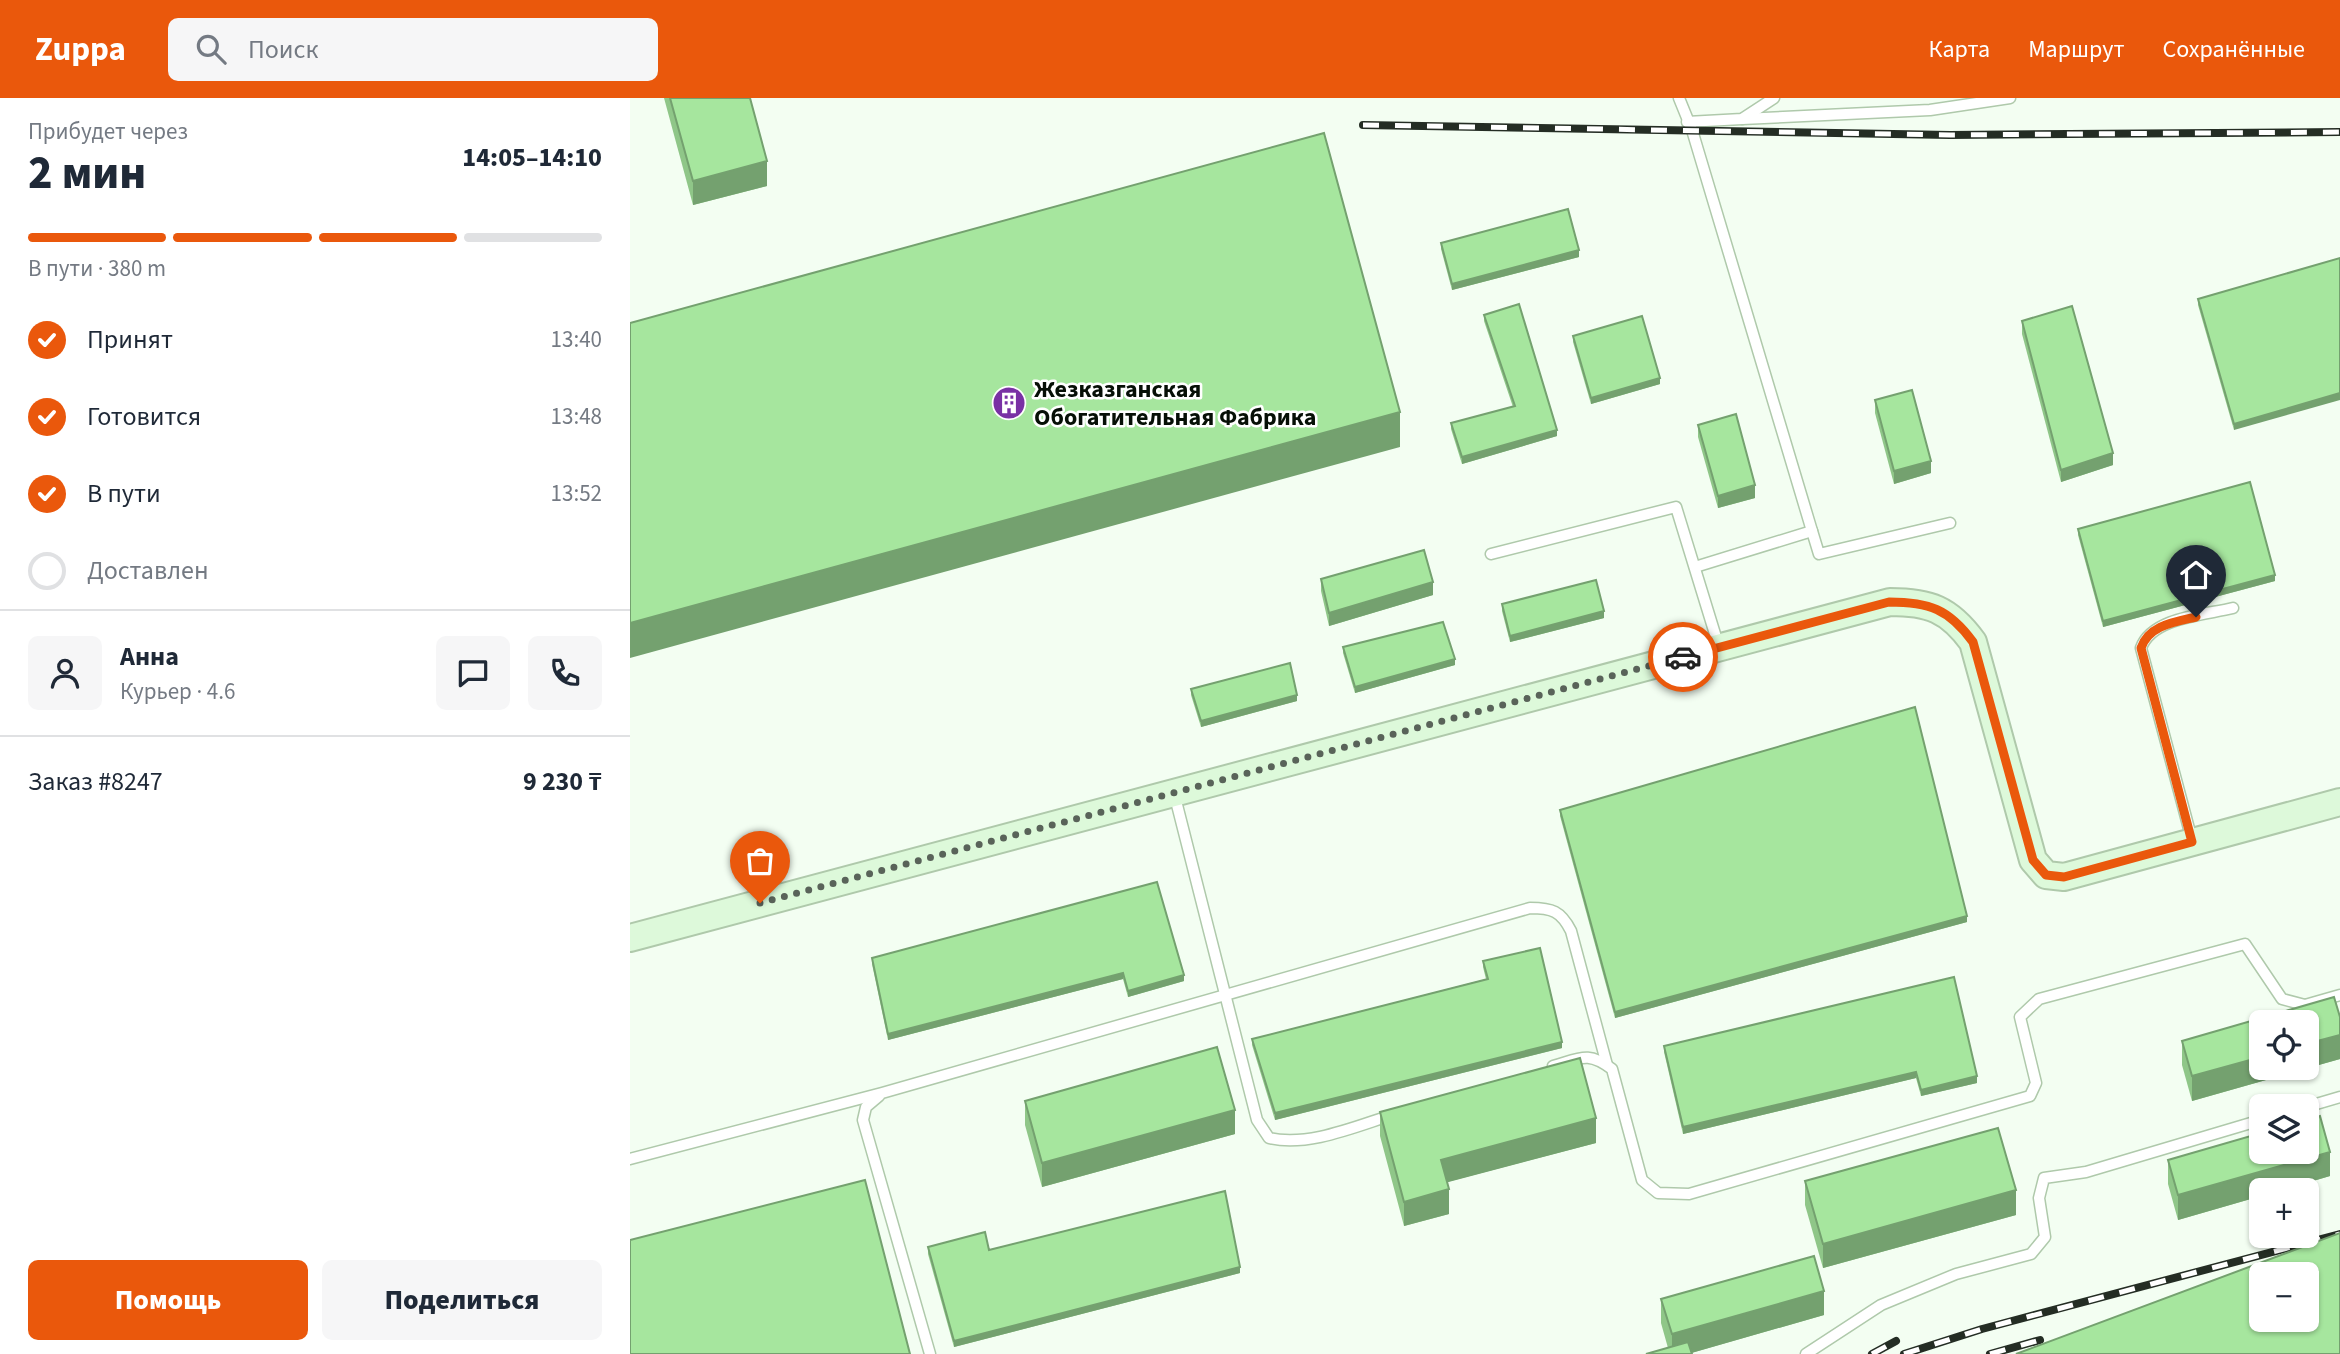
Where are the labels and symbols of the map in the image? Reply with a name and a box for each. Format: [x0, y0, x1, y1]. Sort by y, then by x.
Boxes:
place label: Жезказганская Обогатительная Фабрика [1034, 372, 1316, 435]
building icon: Жезказганская Обогатительная Фабрика [990, 384, 1028, 422]
pin [2166, 545, 2226, 617]
courier [1648, 622, 1718, 692]
pin [730, 831, 790, 903]

